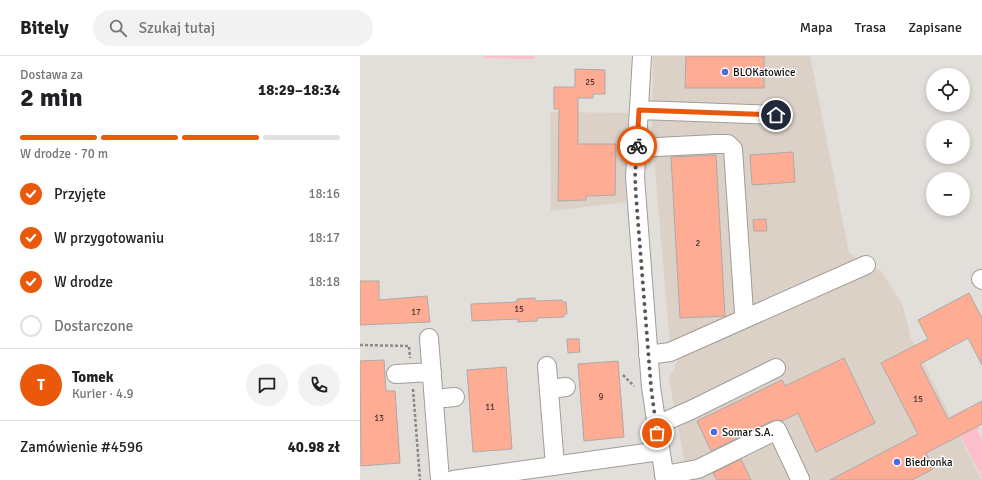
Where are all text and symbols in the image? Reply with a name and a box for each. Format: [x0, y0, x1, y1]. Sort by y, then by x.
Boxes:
search box [93, 10, 373, 46]
text: Bitely [20, 16, 69, 40]
icon: search [107, 17, 129, 39]
text: Szukaj tutaj [139, 19, 215, 37]
text: Mapa [800, 19, 833, 36]
text: Trasa [855, 19, 886, 36]
text: Zapisane [908, 19, 962, 36]
place label: BLOKatowice [733, 66, 795, 79]
text: Dostawa za [20, 67, 83, 83]
marker: BLOKatowice [720, 67, 730, 77]
map controls [926, 68, 970, 216]
button: locate [926, 68, 970, 112]
house number: 25 [585, 77, 595, 88]
text: 18:29–18:34 [258, 81, 340, 99]
text: 2 min [20, 82, 83, 114]
pin [759, 98, 793, 132]
icon: home [765, 104, 787, 126]
button: + [926, 120, 970, 164]
courier [617, 126, 657, 166]
icon: bike [626, 135, 648, 157]
text: W drodze · 70 m [20, 146, 108, 162]
button: − [926, 172, 970, 216]
icon: check [20, 183, 42, 205]
text: Przyjęte [54, 185, 106, 203]
text: 18:16 [308, 186, 340, 202]
icon: check [20, 227, 42, 249]
text: W przygotowaniu [54, 229, 164, 247]
text: 18:17 [308, 230, 340, 246]
house number: 2 [696, 238, 701, 249]
icon: check [20, 271, 42, 293]
text: W drodze [54, 273, 113, 291]
text: 18:18 [308, 274, 340, 290]
house number: 15 [514, 304, 524, 315]
house number: 17 [411, 307, 421, 318]
text: Dostarczone [54, 317, 133, 335]
button: chat [246, 364, 288, 406]
button: phone [298, 364, 340, 406]
text: Tomek [72, 368, 114, 386]
text: T [37, 376, 45, 394]
text: Kurier · 4.9 [72, 386, 134, 402]
house number: 9 [599, 392, 604, 403]
house number: 15 [913, 394, 923, 405]
house number: 11 [485, 402, 495, 413]
house number: 13 [374, 413, 384, 424]
pin [640, 416, 674, 450]
icon: bag [646, 422, 668, 444]
place label: Somar S.A. [722, 426, 774, 439]
marker: Somar S.A. [709, 427, 719, 437]
text: Zamówienie #4596 [20, 438, 143, 456]
text: 40.98 zł [288, 438, 340, 456]
place label: Biedronka [905, 456, 953, 469]
marker: Biedronka [892, 457, 902, 467]

